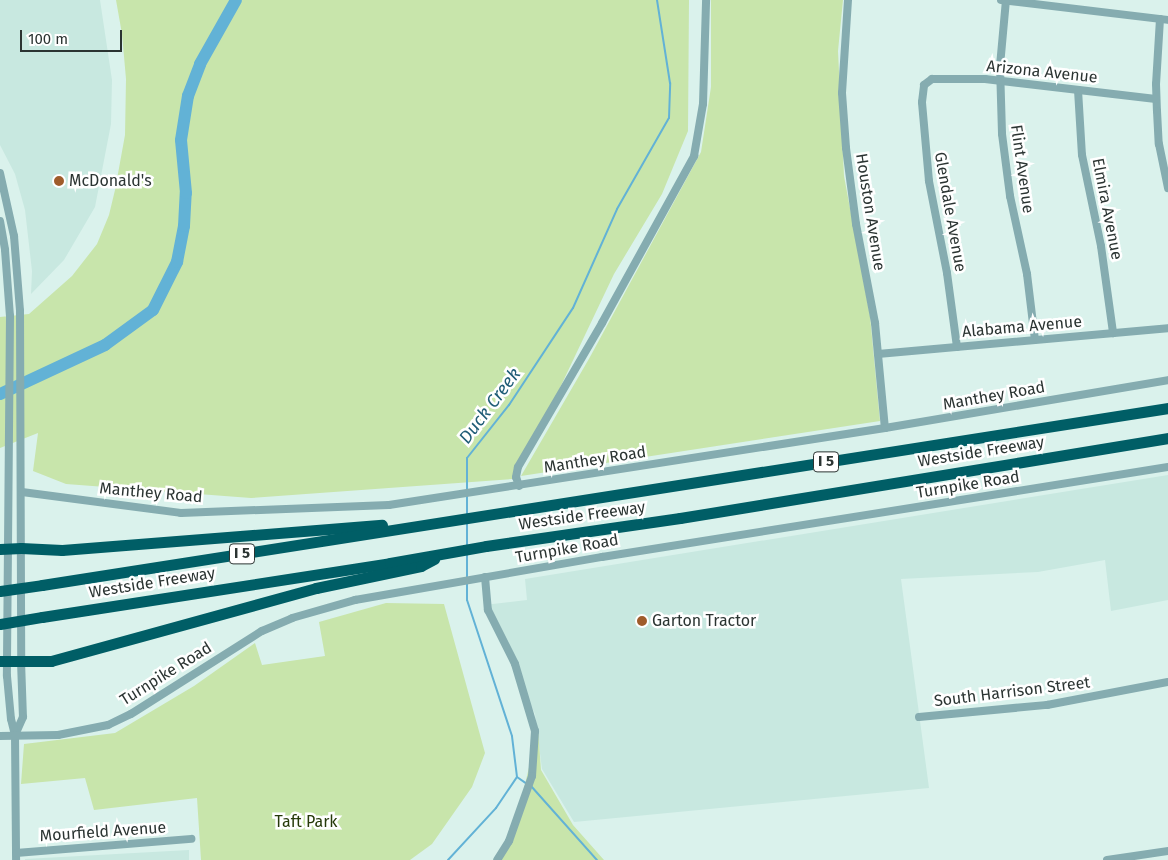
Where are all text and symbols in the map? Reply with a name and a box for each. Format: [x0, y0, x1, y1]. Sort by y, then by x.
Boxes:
scale bar [22, 20, 125, 52]
text: 100 m [28, 30, 68, 48]
street label: Arizona Avenue [986, 57, 1098, 87]
street label: Flint Avenue [1006, 123, 1038, 215]
street label: Glendale Avenue [930, 150, 970, 274]
street label: Houston Avenue [851, 152, 889, 272]
street label: Elmira Avenue [1088, 157, 1126, 261]
place label: McDonald's [69, 171, 152, 191]
marker: McDonald's [53, 175, 65, 187]
street label: Alabama Avenue [961, 312, 1083, 342]
water label: Duck Creek [455, 364, 525, 448]
street label: Manthey Road [941, 378, 1047, 414]
street label: Westside Freeway [916, 433, 1046, 471]
street label: Manthey Road [542, 442, 648, 478]
road number: I 5 [812, 450, 840, 474]
street label: Turnpike Road [915, 467, 1021, 503]
street label: Manthey Road [99, 479, 203, 507]
street label: Westside Freeway [517, 498, 647, 534]
street label: Turnpike Road [514, 530, 620, 568]
road number: I 5 [228, 542, 256, 566]
street label: Westside Freeway [87, 564, 217, 602]
place label: Garton Tractor [652, 611, 756, 631]
marker: Garton Tractor [636, 615, 648, 627]
street label: Turnpike Road [117, 638, 215, 710]
street label: South Harrison Street [933, 673, 1091, 711]
park label: Taft Park [274, 812, 338, 832]
street label: Mourfield Avenue [39, 818, 167, 846]

